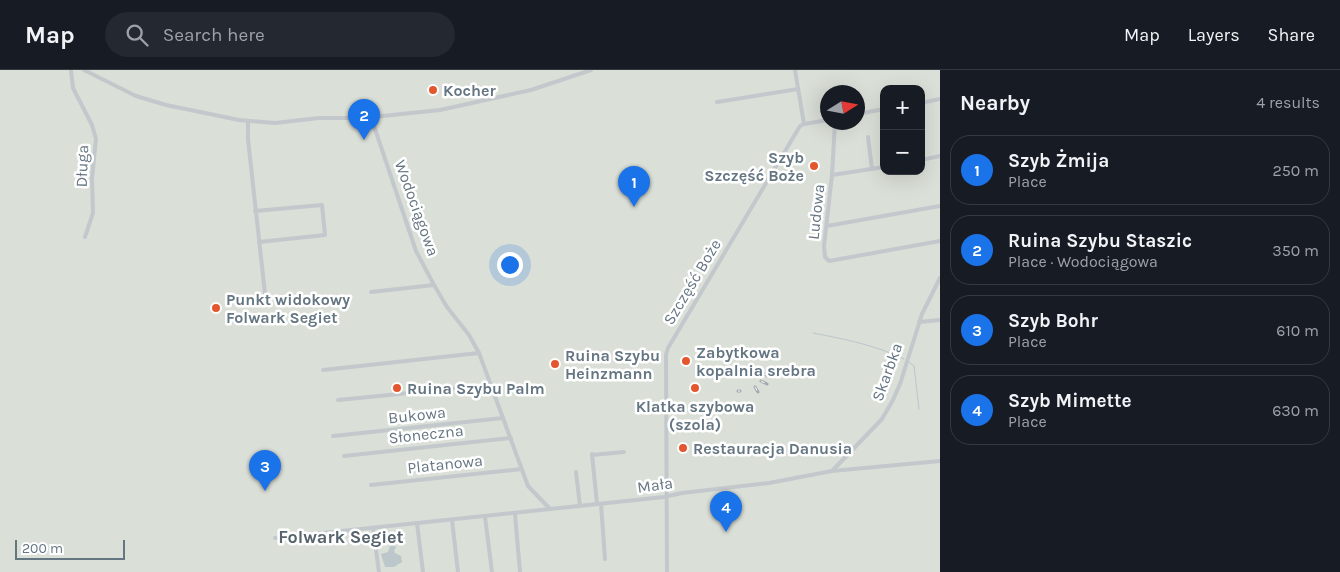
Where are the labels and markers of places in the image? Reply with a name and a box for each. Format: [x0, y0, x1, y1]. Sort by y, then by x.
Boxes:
place label: Kocher [443, 81, 496, 100]
marker: Kocher [427, 84, 439, 96]
pin: 2 [348, 99, 380, 140]
place label: Szyb Szczęść Boże [704, 148, 804, 185]
marker: Szyb Szczęść Boże [808, 160, 820, 172]
pin: 1 [618, 166, 650, 207]
place label: Punkt widokowy Folwark Segiet [226, 290, 350, 327]
marker: Punkt widokowy Folwark Segiet [210, 302, 222, 314]
place label: Zabytkowa kopalnia srebra [696, 343, 816, 380]
place label: Ruina Szybu Heinzmann [565, 346, 660, 383]
marker: Zabytkowa kopalnia srebra [680, 355, 692, 367]
marker: Ruina Szybu Heinzmann [549, 358, 561, 370]
place label: Ruina Szybu Palm [407, 379, 545, 398]
marker: Ruina Szybu Palm [391, 382, 403, 394]
marker: Klatka szybowa (szola) [689, 382, 701, 394]
place label: Klatka szybowa (szola) [636, 397, 754, 434]
place label: Restauracja Danusia [693, 439, 852, 458]
marker: Restauracja Danusia [677, 442, 689, 454]
pin: 3 [249, 450, 281, 491]
pin: 4 [710, 491, 742, 532]

